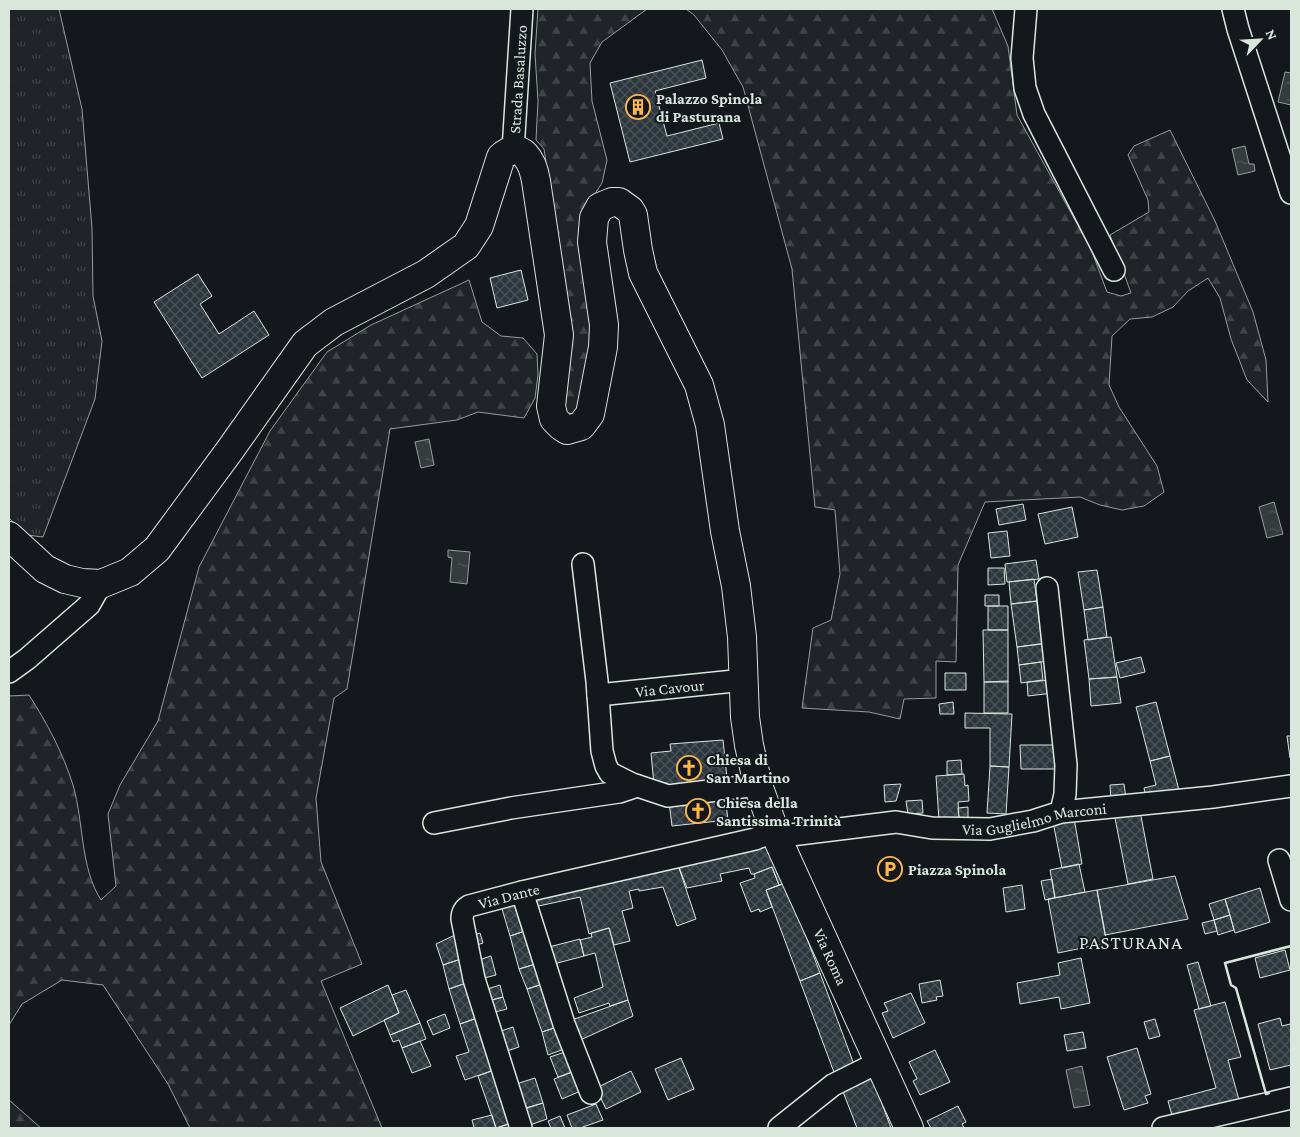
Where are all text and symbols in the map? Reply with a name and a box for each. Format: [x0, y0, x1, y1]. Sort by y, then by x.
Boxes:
north arrow [1235, 15, 1285, 65]
street label: Strada Basaluzzo [506, 24, 530, 134]
text: N [1263, 27, 1281, 43]
place label: Palazzo Spinola di Pasturana [656, 90, 763, 125]
building icon: Palazzo Spinola di Pasturana [625, 94, 651, 120]
street label: Via Cavour [634, 676, 705, 700]
place label: Chiesa di San Martino [706, 751, 790, 786]
church icon: Chiesa di San Martino [676, 755, 702, 781]
place label: Chiesa della Santissima Trinità [716, 794, 842, 829]
church icon: Chiesa della Santissima Trinità [685, 798, 711, 824]
street label: Via Guglielmo Marconi [962, 800, 1107, 839]
parking icon: Piazza Spinola [877, 856, 903, 882]
place label: Piazza Spinola [908, 861, 1006, 878]
street label: Via Dante [477, 880, 541, 912]
street label: Via Roma [810, 926, 851, 988]
district label: PASTURANA [1079, 932, 1183, 953]

